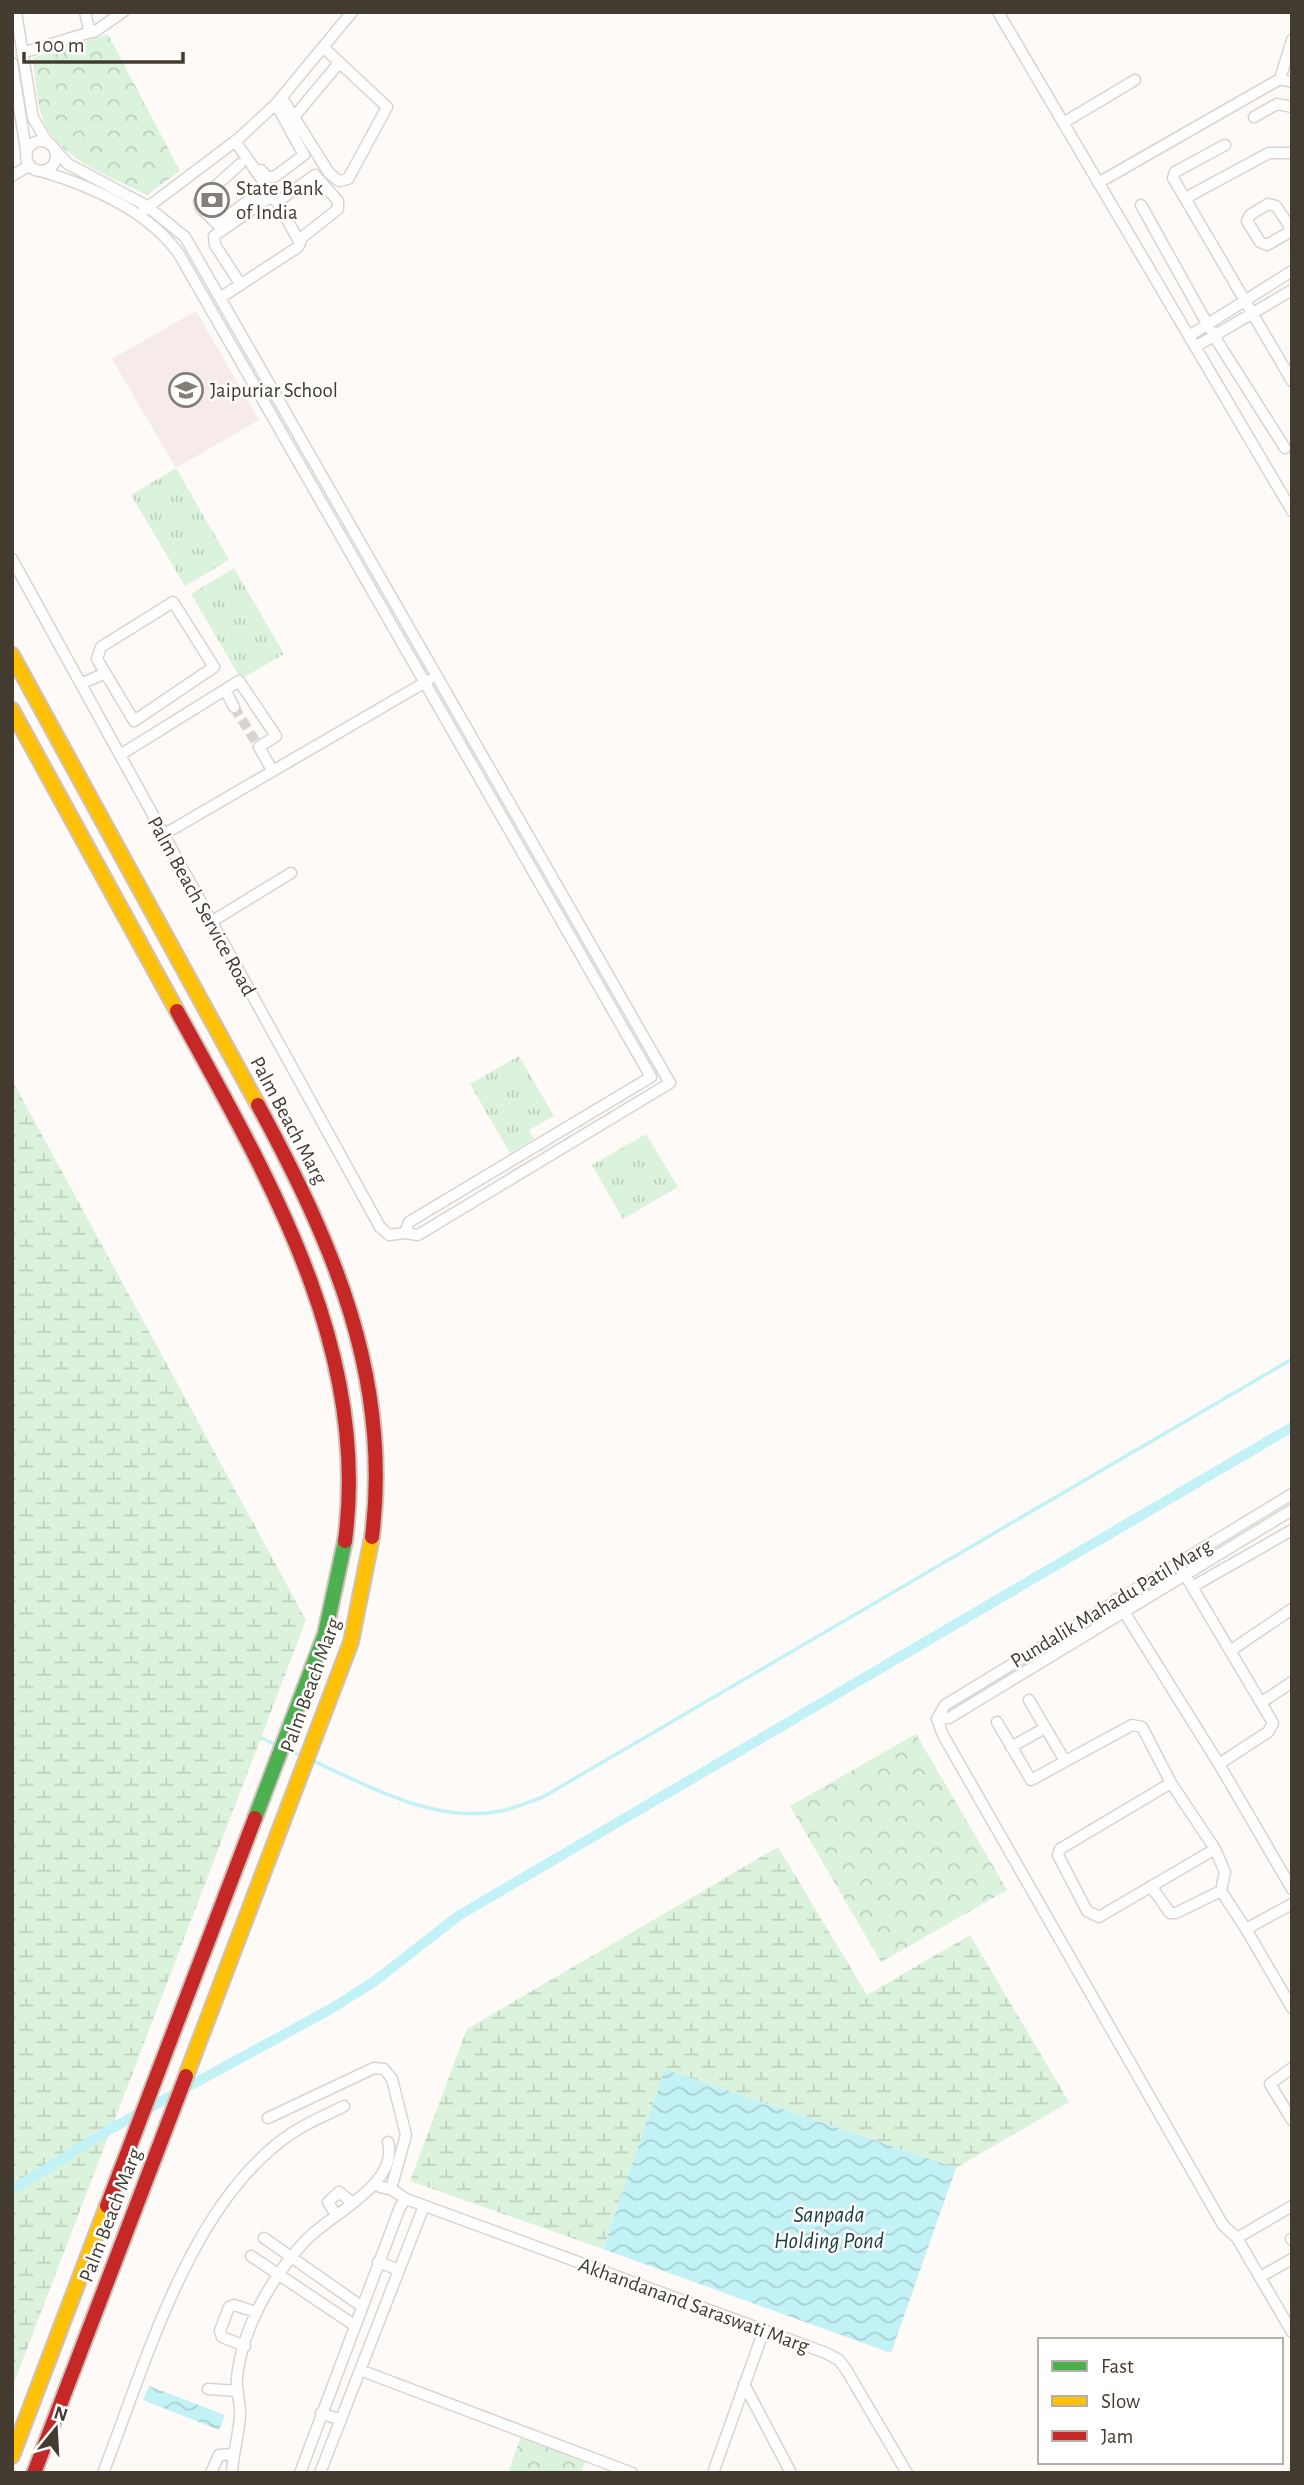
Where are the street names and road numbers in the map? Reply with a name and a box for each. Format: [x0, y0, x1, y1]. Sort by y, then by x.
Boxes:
street label: Palm Beach Service Road [144, 813, 260, 1000]
street label: Palm Beach Marg [246, 1053, 331, 1188]
street label: Pundalik Mahadu Patil Marg [1007, 1535, 1216, 1672]
street label: Palm Beach Marg [276, 1614, 345, 1755]
street label: Palm Beach Marg [75, 2145, 146, 2285]
street label: Akhandanand Saraswati Marg [576, 2254, 813, 2357]

